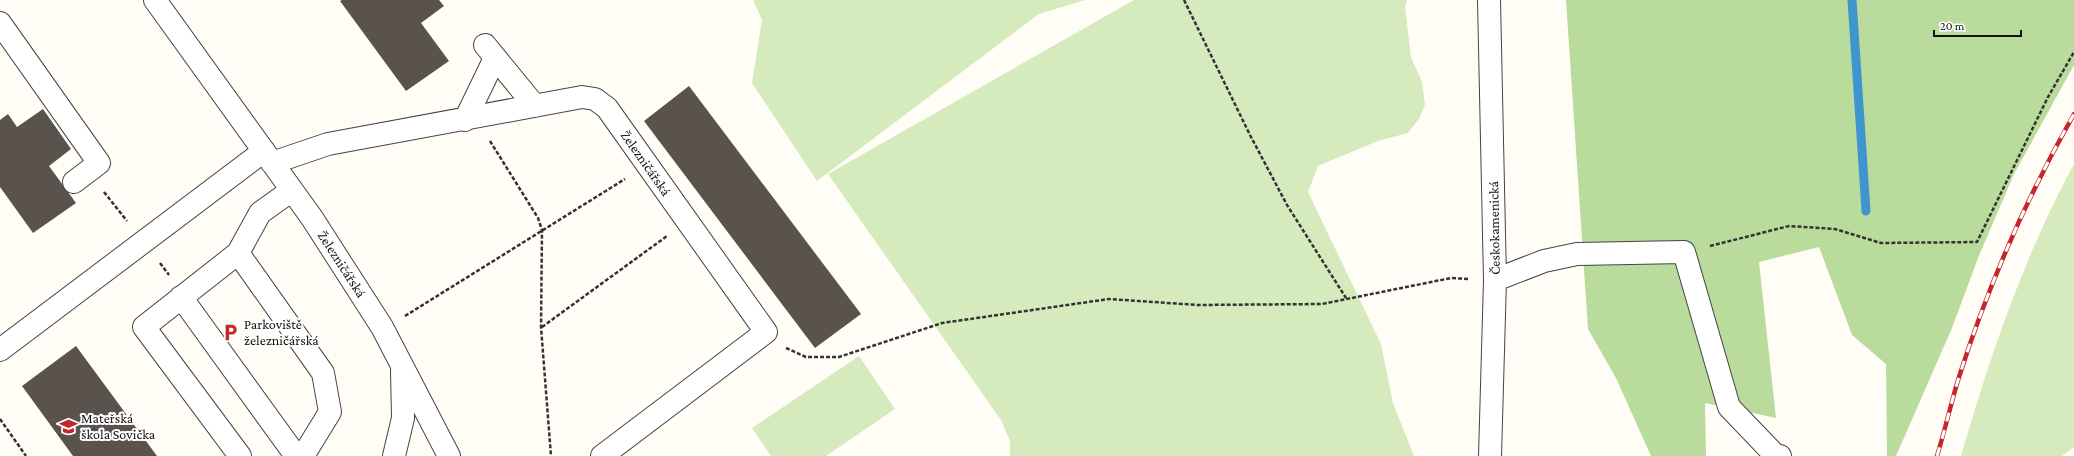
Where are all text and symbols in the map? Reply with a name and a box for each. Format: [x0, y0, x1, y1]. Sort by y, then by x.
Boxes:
scale bar [1934, 12, 2021, 38]
text: 20 m [1940, 19, 1965, 33]
street label: Železničářská [618, 127, 675, 199]
street label: Českokamenická [1485, 180, 1503, 275]
street label: Železničářská [315, 228, 370, 301]
place label: Parkoviště železničářská [244, 316, 319, 348]
parking icon: Parkoviště železničářská [221, 322, 241, 342]
place label: Mateřská škola Sovička [81, 410, 156, 442]
school or university icon: Mateřská škola Sovička [58, 416, 78, 436]

